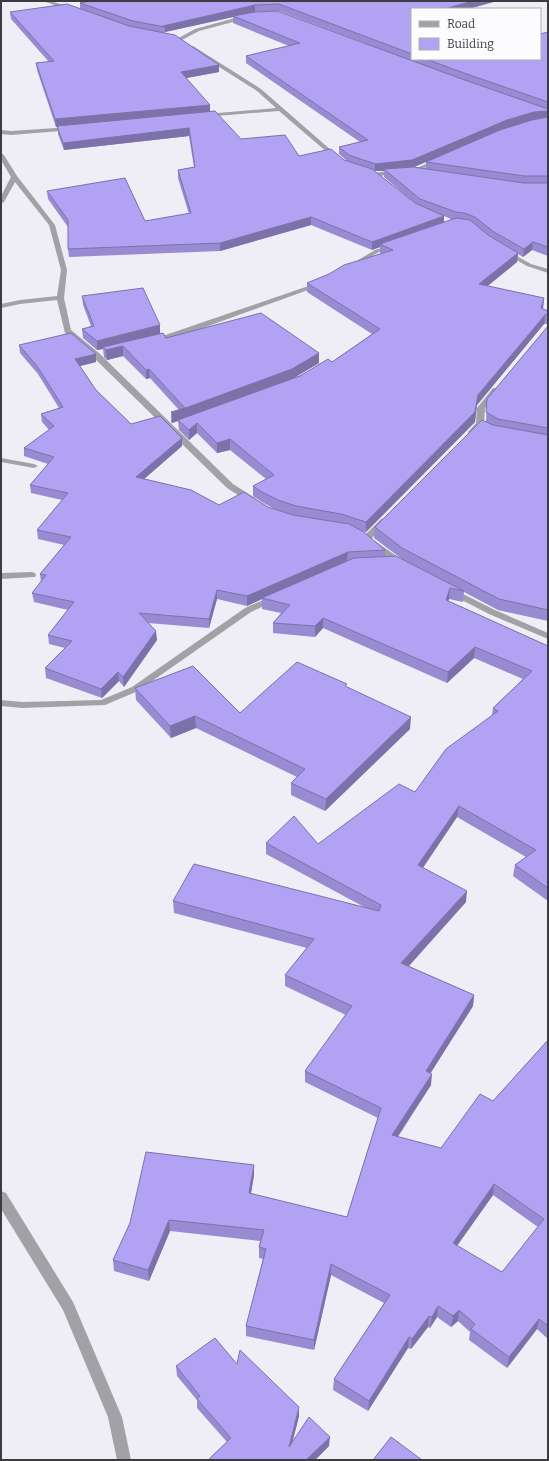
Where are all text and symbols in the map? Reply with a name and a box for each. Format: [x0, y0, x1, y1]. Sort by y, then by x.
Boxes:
legend [411, 8, 541, 60]
text: Road [447, 17, 475, 31]
text: Building [447, 37, 494, 51]

